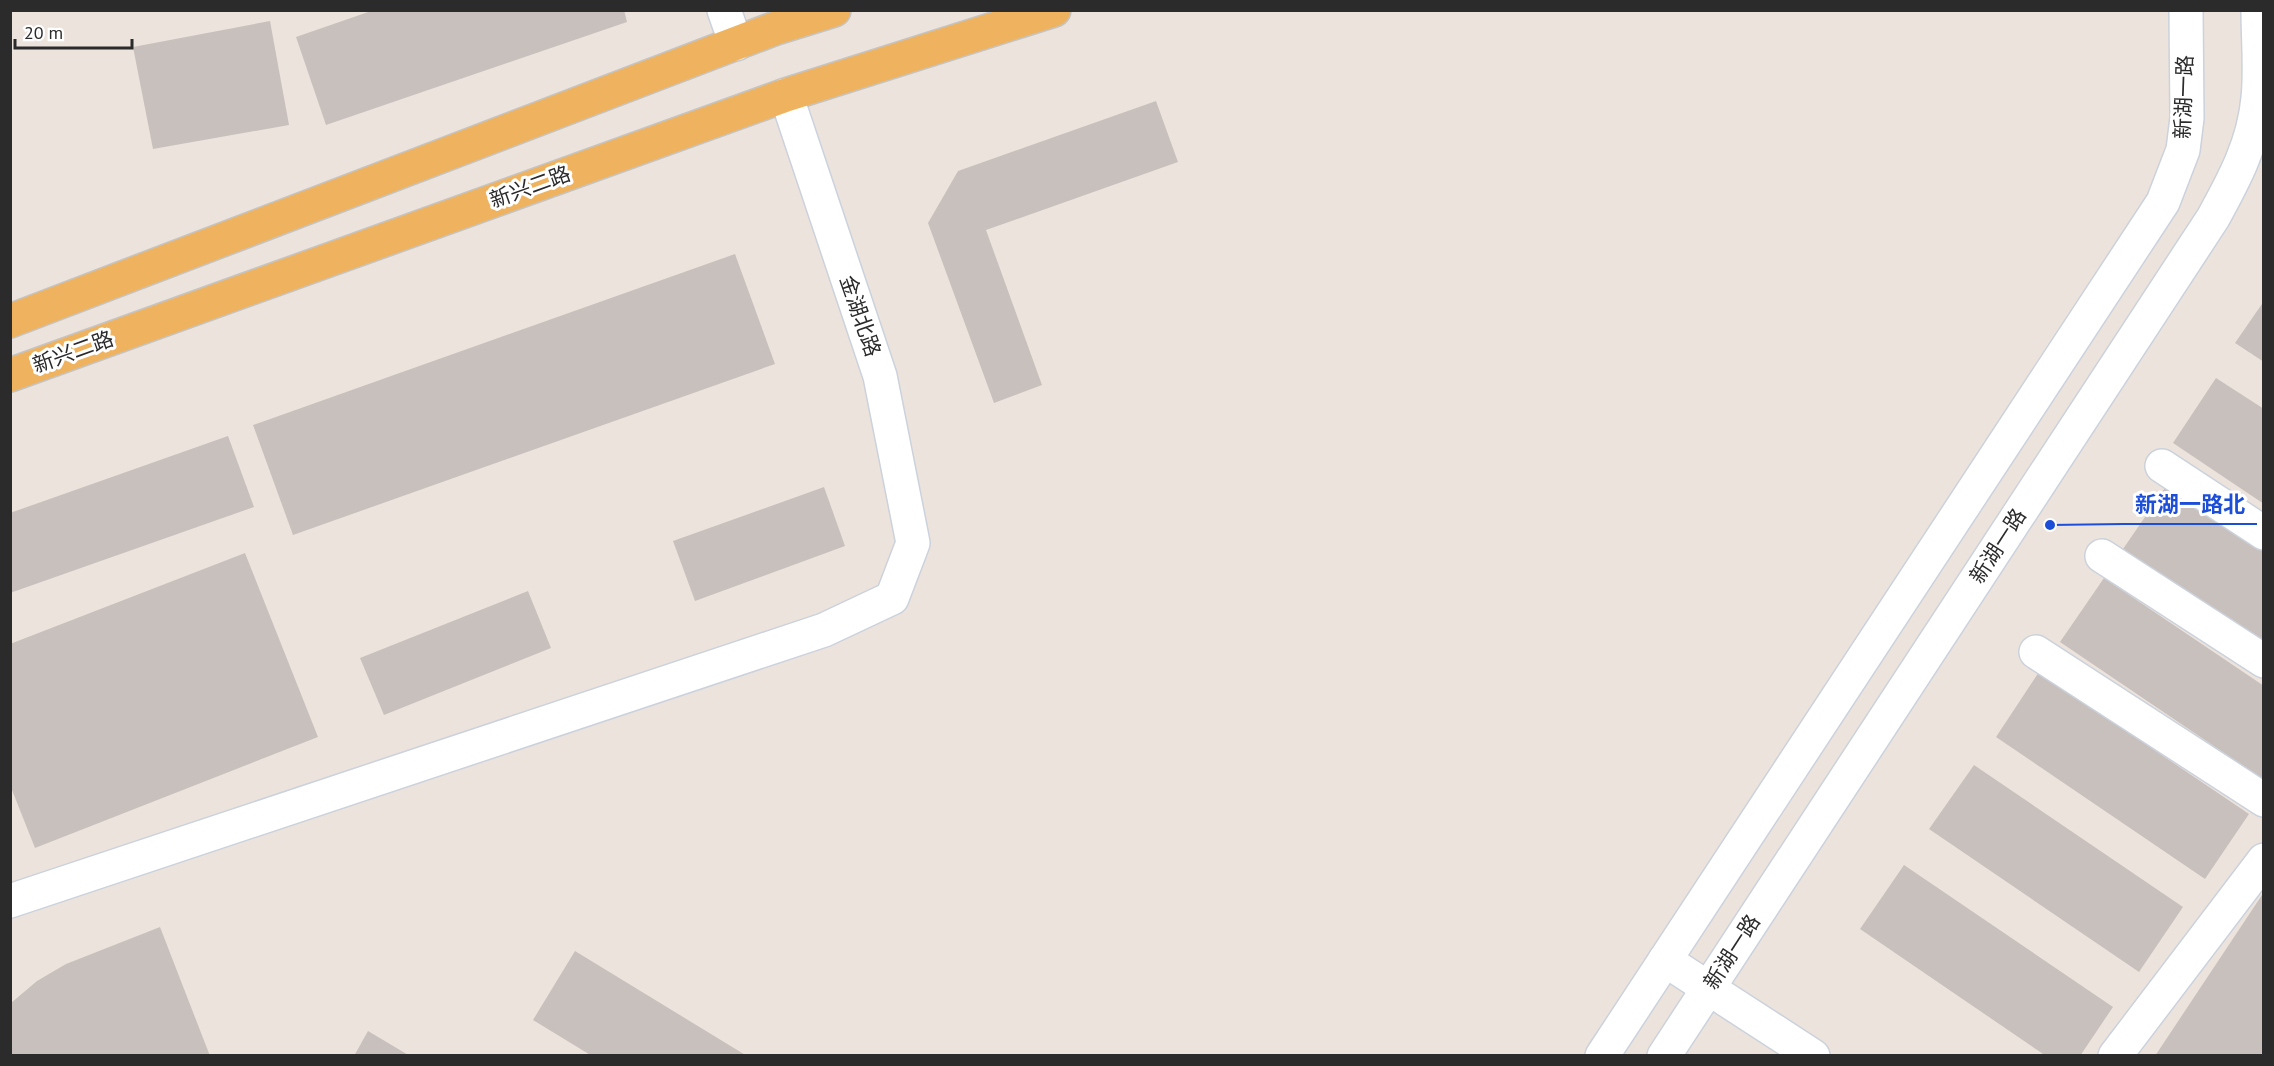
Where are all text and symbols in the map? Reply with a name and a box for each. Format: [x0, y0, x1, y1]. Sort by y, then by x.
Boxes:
scale bar [15, 12, 132, 50]
text: 20 m [24, 21, 63, 44]
street label: 新湖一路 [2169, 55, 2198, 139]
street label: 新兴二路 [486, 159, 574, 214]
street label: 金湖北路 [834, 272, 887, 360]
street label: 新兴二路 [29, 324, 117, 379]
callout: 新湖一路北 [2123, 484, 2257, 524]
text: 新湖一路北 [2135, 490, 2245, 518]
street label: 新湖一路 [1963, 503, 2032, 588]
street label: 新湖一路 [1697, 909, 1766, 994]

